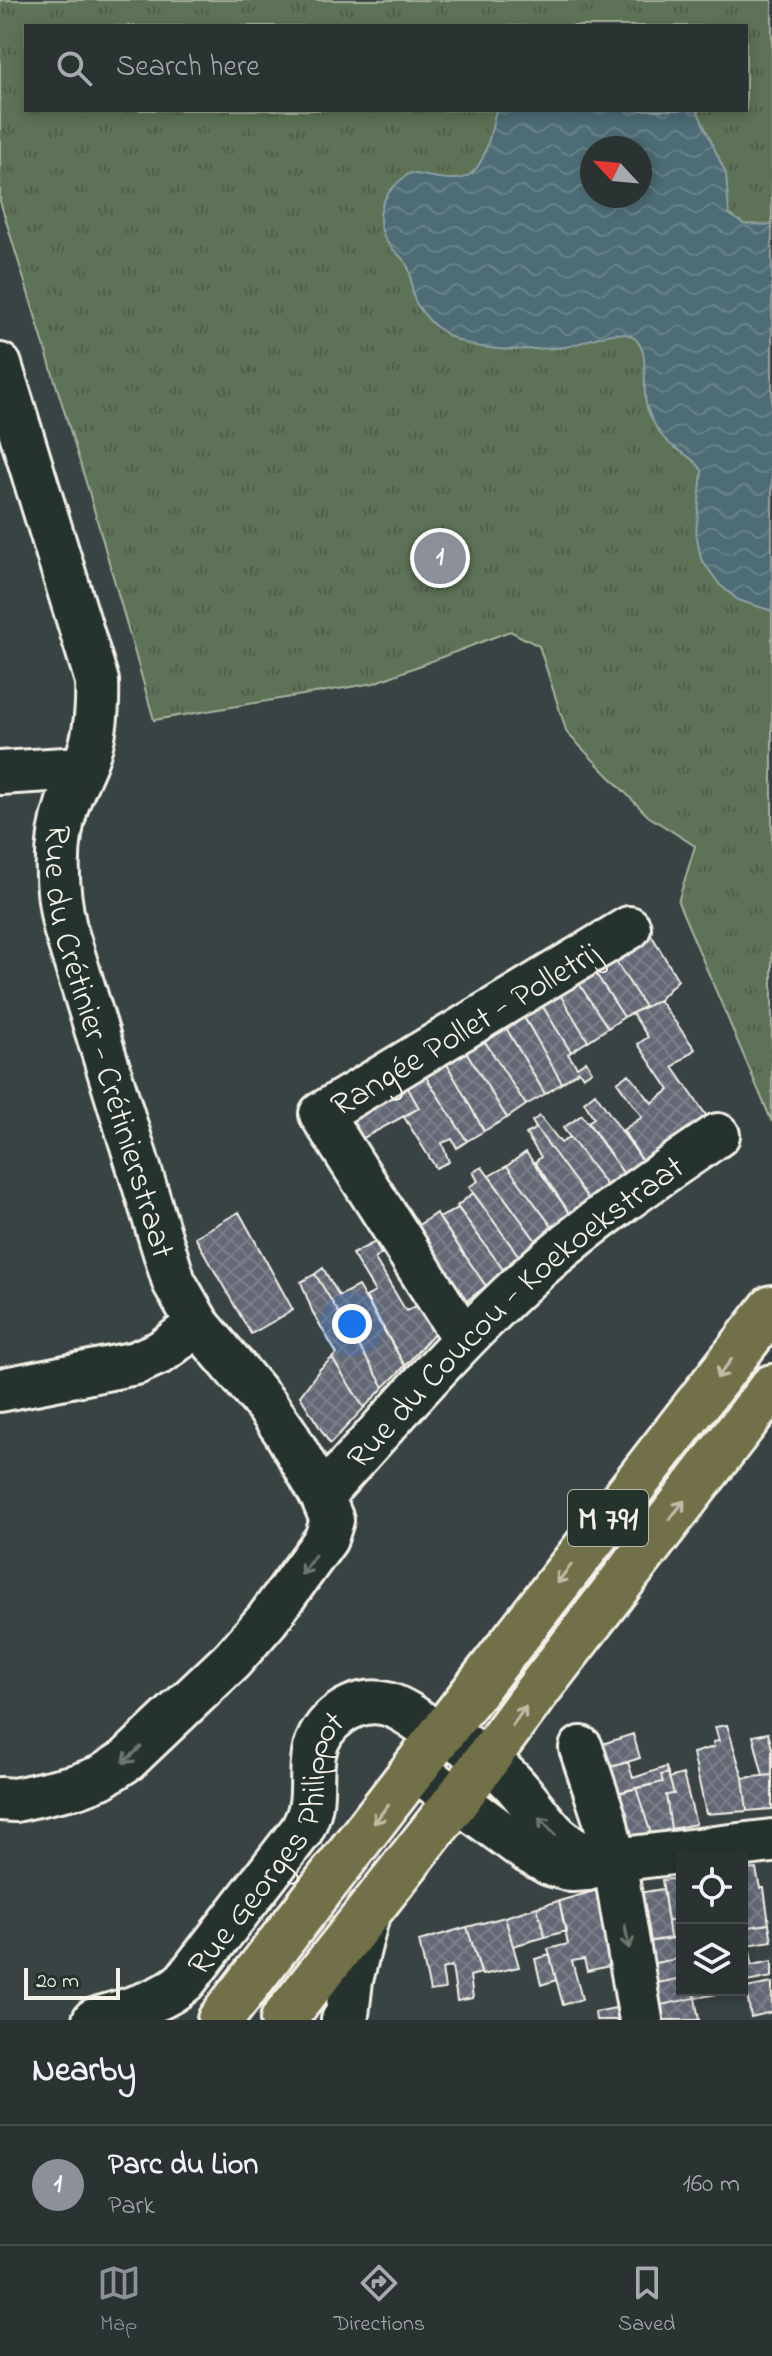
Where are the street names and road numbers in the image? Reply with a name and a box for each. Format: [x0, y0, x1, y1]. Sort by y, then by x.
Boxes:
street label: Rue du Crétinier - Crétinierstraat [29, 820, 186, 1265]
street label: Rangée Pollet - Polletrij [322, 930, 611, 1131]
street label: Rue du Coucou - Koekoekstraat [336, 1144, 696, 1482]
road number: M 791 [568, 1490, 648, 1546]
street label: Rue Georges Philippot [177, 1700, 357, 1988]

